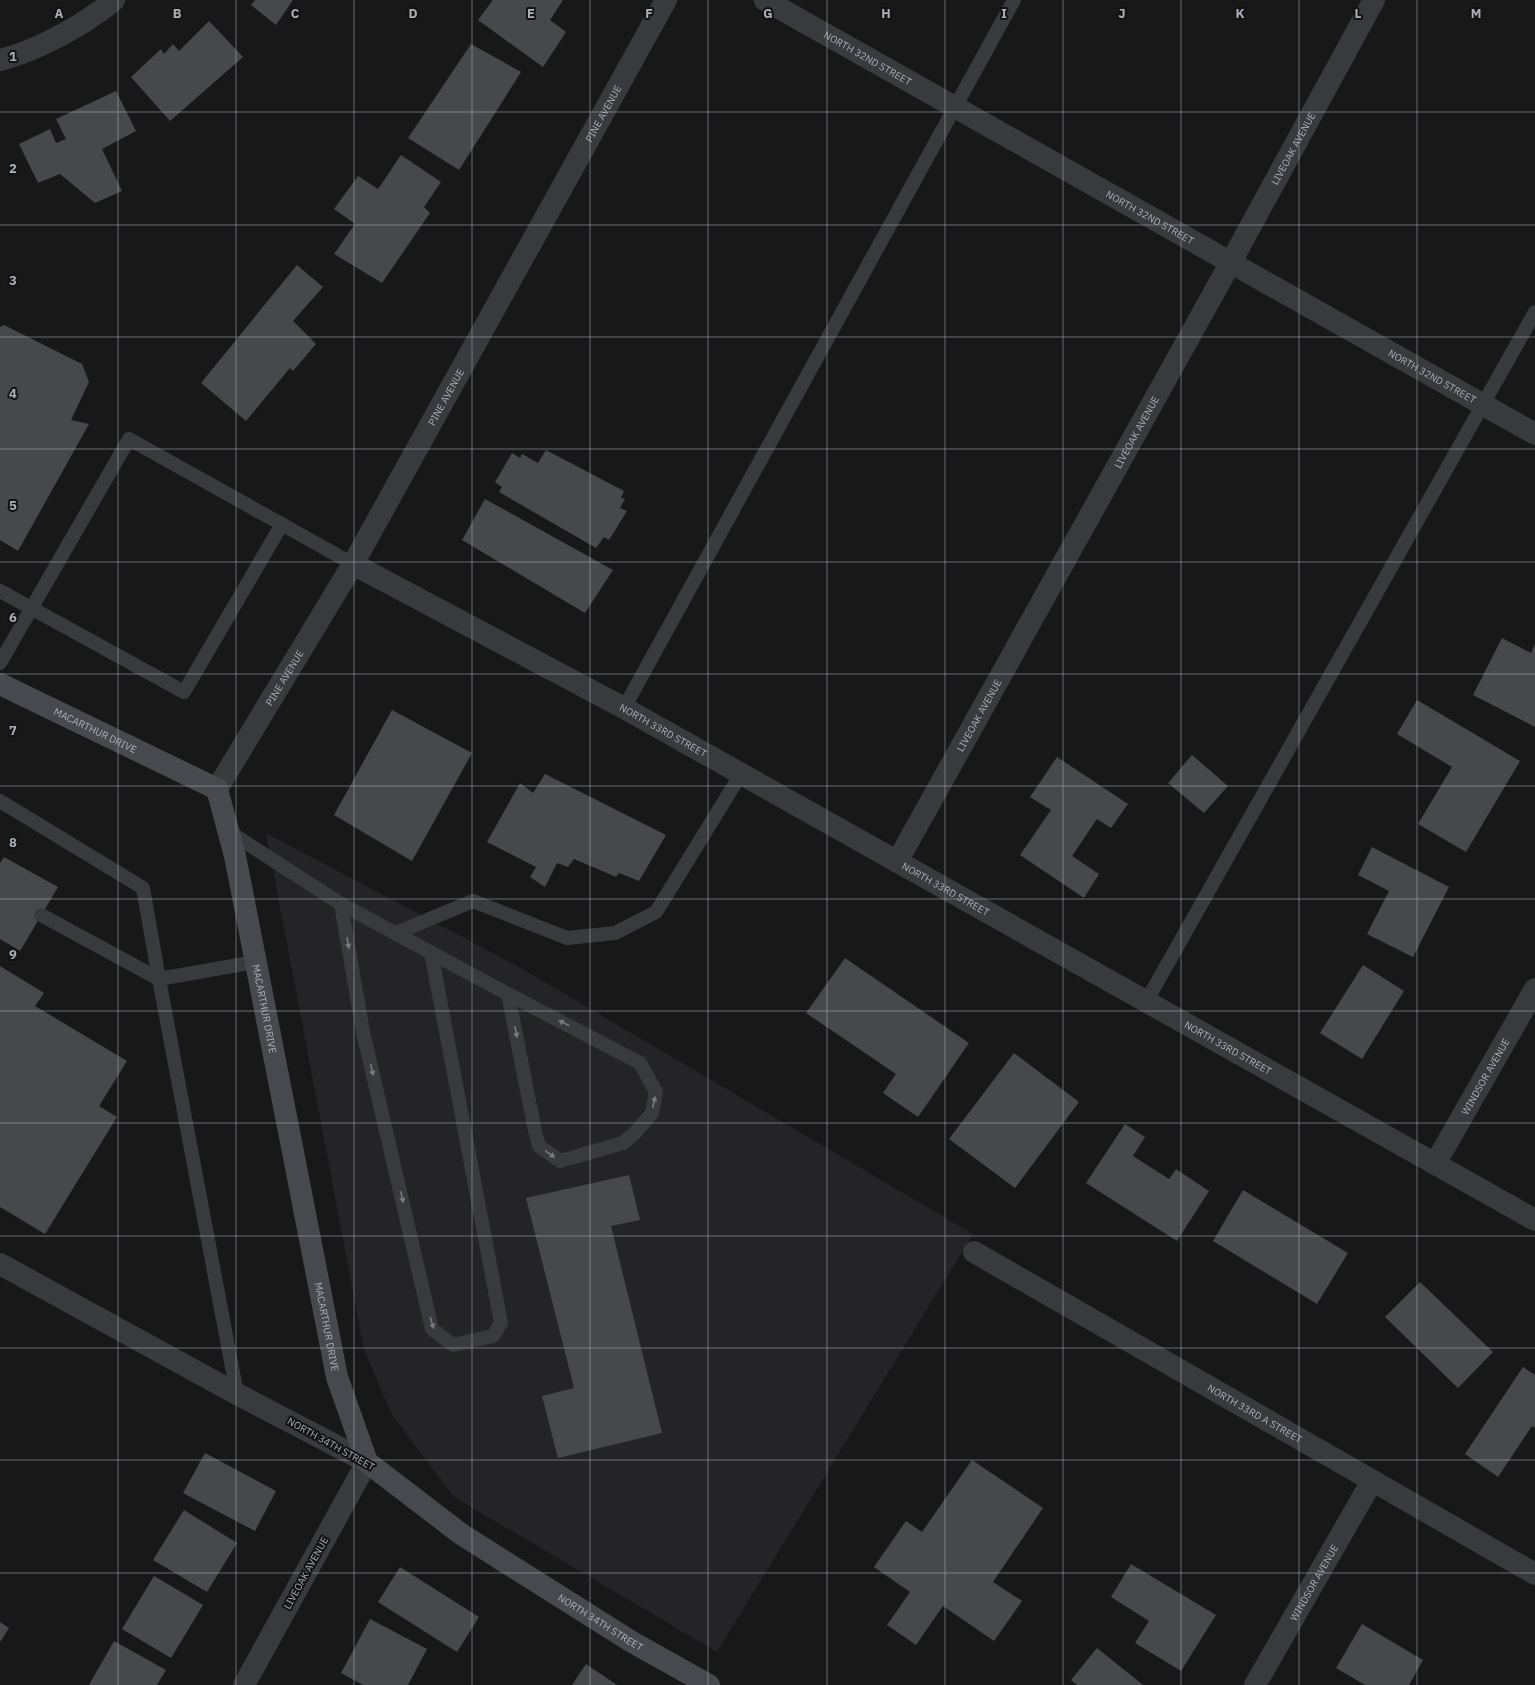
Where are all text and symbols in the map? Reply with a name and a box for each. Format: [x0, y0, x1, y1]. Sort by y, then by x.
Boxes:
text: A [55, 5, 64, 22]
text: B [173, 5, 182, 22]
text: C [291, 5, 300, 22]
text: D [408, 5, 418, 22]
text: E [527, 5, 535, 22]
text: F [645, 5, 653, 22]
text: G [763, 5, 773, 22]
text: H [881, 5, 891, 22]
text: I [1001, 5, 1007, 22]
text: J [1118, 5, 1126, 22]
text: K [1235, 5, 1245, 22]
text: L [1355, 5, 1362, 22]
text: M [1471, 5, 1481, 22]
street label: NORTH 32ND STREET [822, 28, 914, 88]
text: 1 [9, 48, 17, 65]
street label: PINE AVENUE [582, 83, 624, 144]
street label: LIVEOAK AVENUE [1268, 110, 1318, 187]
text: 2 [9, 160, 17, 177]
street label: NORTH 32ND STREET [1104, 187, 1197, 247]
text: 3 [9, 272, 17, 289]
street label: NORTH 32ND STREET [1386, 346, 1479, 406]
street label: PINE AVENUE [425, 366, 467, 428]
text: 4 [9, 385, 17, 402]
street label: LIVEOAK AVENUE [1111, 394, 1162, 471]
text: 5 [9, 497, 17, 514]
text: 6 [9, 609, 17, 626]
street label: PINE AVENUE [262, 647, 306, 708]
street label: LIVEOAK AVENUE [953, 677, 1004, 754]
street label: NORTH 33RD STREET [617, 700, 710, 760]
street label: MACARTHUR DRIVE [52, 705, 139, 756]
text: 7 [9, 722, 17, 739]
text: 8 [9, 834, 17, 851]
street label: NORTH 33RD STREET [900, 859, 992, 919]
one-way arrow [345, 937, 351, 949]
text: 9 [9, 946, 17, 963]
street label: MACARTHUR DRIVE [250, 963, 280, 1055]
street label: NORTH 33RD STREET [1182, 1018, 1274, 1077]
one-way arrow [558, 1020, 569, 1026]
one-way arrow [513, 1026, 519, 1039]
street label: WINDSOR AVENUE [1458, 1036, 1512, 1117]
one-way arrow [369, 1065, 375, 1077]
one-way arrow [651, 1096, 657, 1108]
one-way arrow [545, 1150, 556, 1158]
one-way arrow [399, 1191, 405, 1203]
street label: MACARTHUR DRIVE [312, 1281, 342, 1372]
one-way arrow [429, 1318, 435, 1330]
street label: NORTH 33RD A STREET [1205, 1381, 1305, 1446]
street label: NORTH 34TH STREET [285, 1415, 377, 1474]
street label: LIVEOAK AVENUE [281, 1534, 331, 1611]
street label: WINDSOR AVENUE [1287, 1542, 1341, 1623]
street label: NORTH 34TH STREET [556, 1591, 646, 1654]

